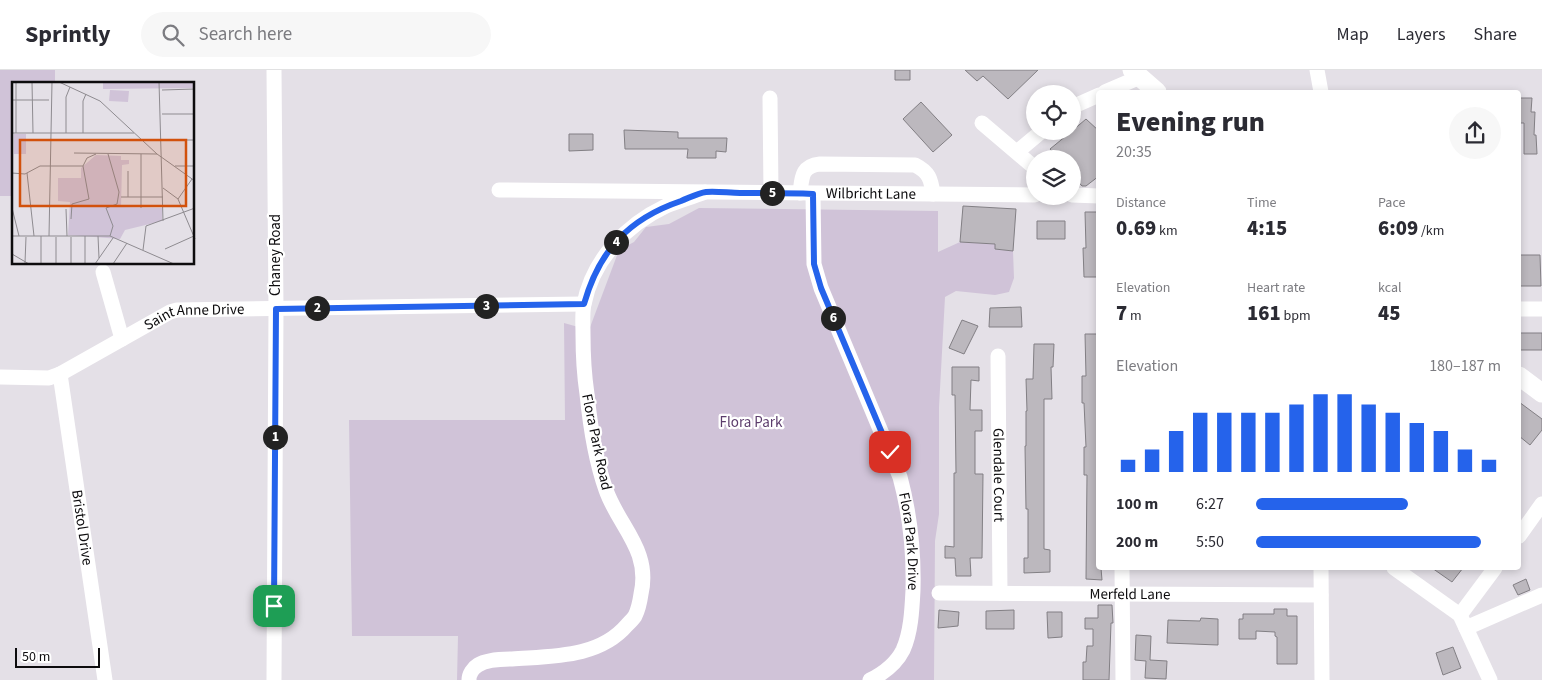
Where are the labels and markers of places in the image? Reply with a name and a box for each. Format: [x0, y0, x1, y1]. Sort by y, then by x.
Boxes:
pin: 5 [760, 180, 784, 206]
pin: 4 [604, 230, 628, 254]
pin: 3 [474, 294, 498, 318]
pin: 2 [304, 296, 330, 320]
pin: 6 [820, 306, 846, 330]
pin: 1 [262, 424, 288, 450]
pin [869, 431, 911, 473]
pin [253, 585, 295, 627]

